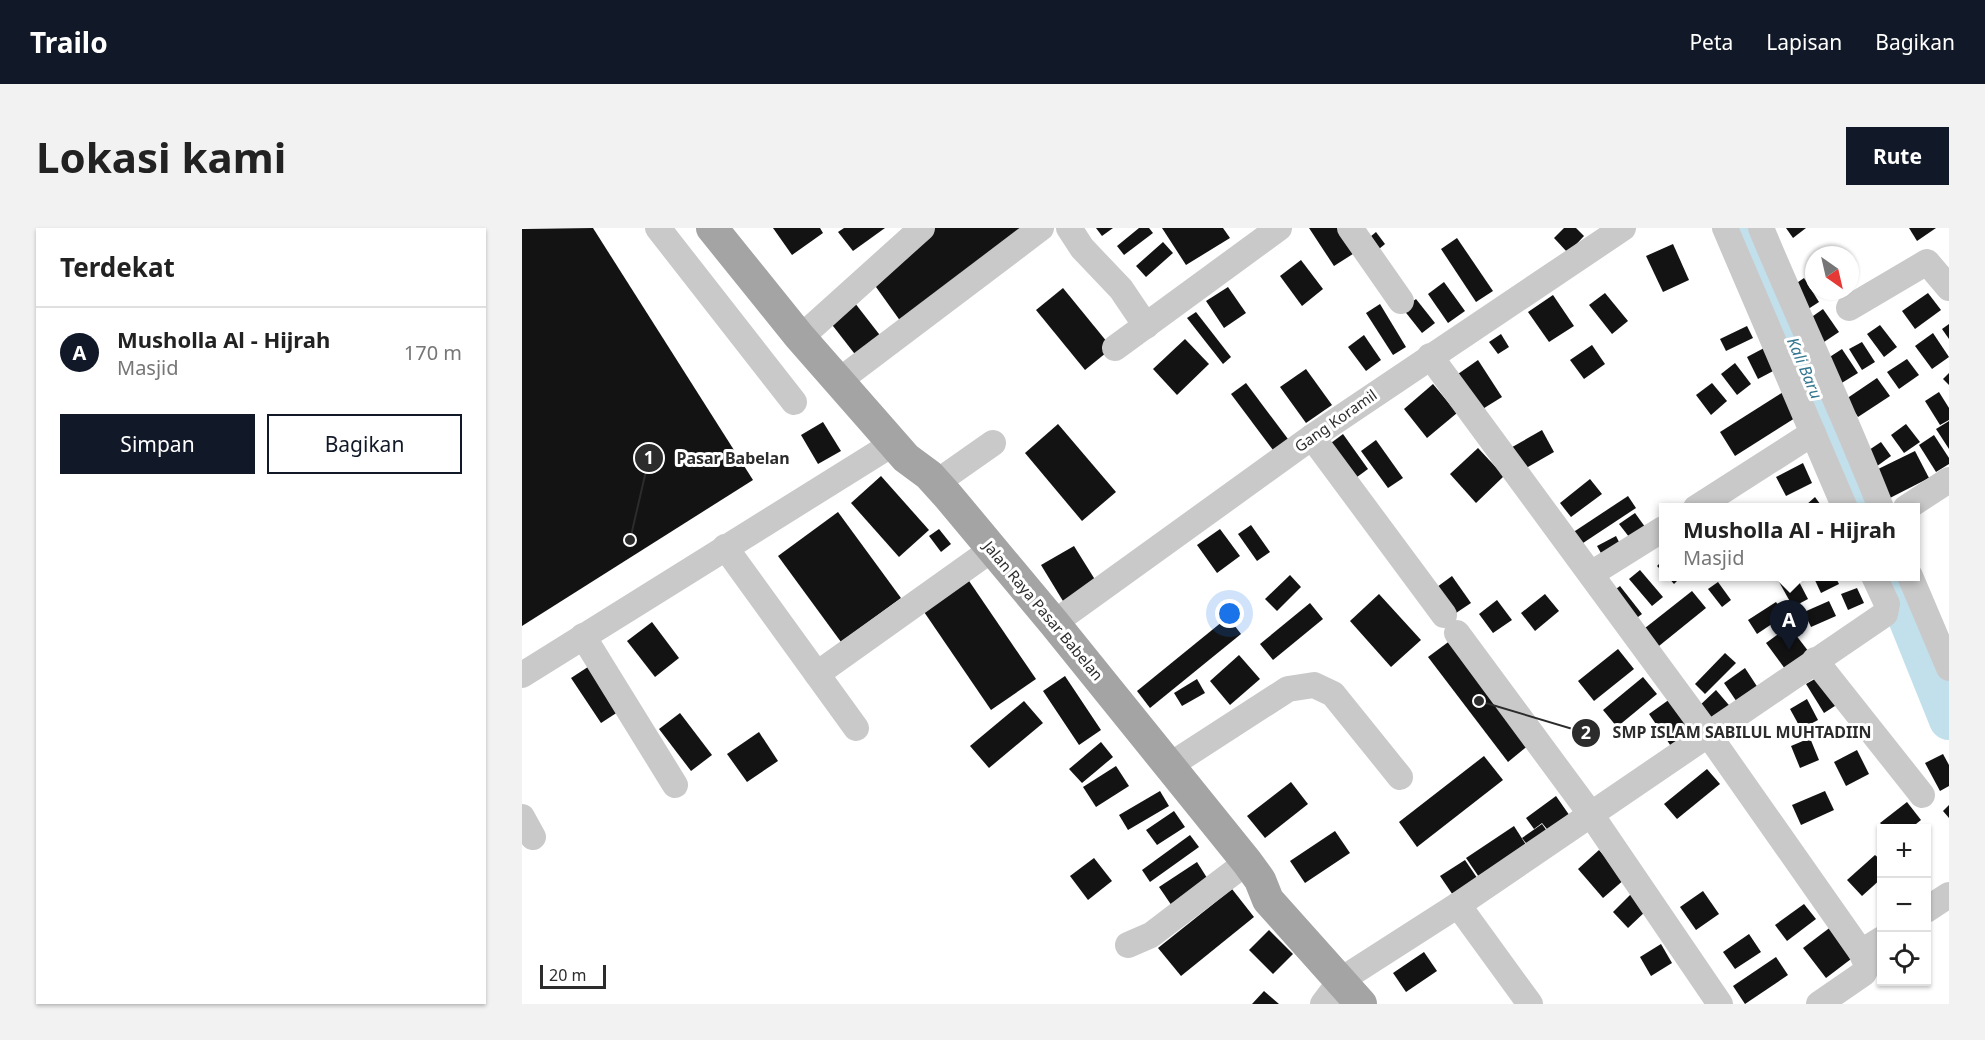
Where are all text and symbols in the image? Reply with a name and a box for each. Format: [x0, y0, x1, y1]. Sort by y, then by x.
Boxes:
text: Trailo [30, 23, 108, 61]
text: Peta [1689, 28, 1733, 56]
text: Lapisan [1766, 28, 1842, 56]
text: Bagikan [1875, 28, 1955, 56]
button: Rute [1846, 127, 1949, 185]
text: Lokasi kami [36, 128, 286, 185]
north arrow [1805, 246, 1859, 300]
text: Terdekat [60, 249, 175, 285]
text: Musholla Al - Hijrah [117, 324, 330, 354]
water label: Kali Baru [1782, 334, 1828, 402]
text: A [73, 339, 86, 366]
text: 170 m [404, 339, 462, 366]
text: Masjid [117, 354, 179, 381]
street label: Gang Koramil [1290, 384, 1381, 456]
button: Simpan [60, 414, 255, 474]
button: Bagikan [267, 414, 462, 474]
callout: Pasar Babelan [634, 441, 801, 475]
text: 1 [644, 445, 654, 469]
text: Pasar Babelan [676, 447, 790, 469]
popup [1659, 503, 1920, 581]
text: Musholla Al - Hijrah [1683, 514, 1896, 544]
street label: Jalan Raya Pasar Babelan [978, 535, 1108, 684]
text: Masjid [1683, 544, 1744, 571]
your location [1215, 599, 1244, 628]
pin: A [1770, 600, 1808, 650]
callout: SMP ISLAM SABILUL MUHTADIIN [1571, 716, 1883, 750]
text: 2 [1581, 720, 1591, 744]
text: SMP ISLAM SABILUL MUHTADIIN [1613, 721, 1871, 743]
map controls [1877, 824, 1931, 986]
button: + [1877, 824, 1931, 878]
button: − [1877, 878, 1931, 932]
button: locate [1877, 932, 1931, 986]
scale bar [540, 962, 606, 990]
text: 20 m [549, 964, 586, 986]

